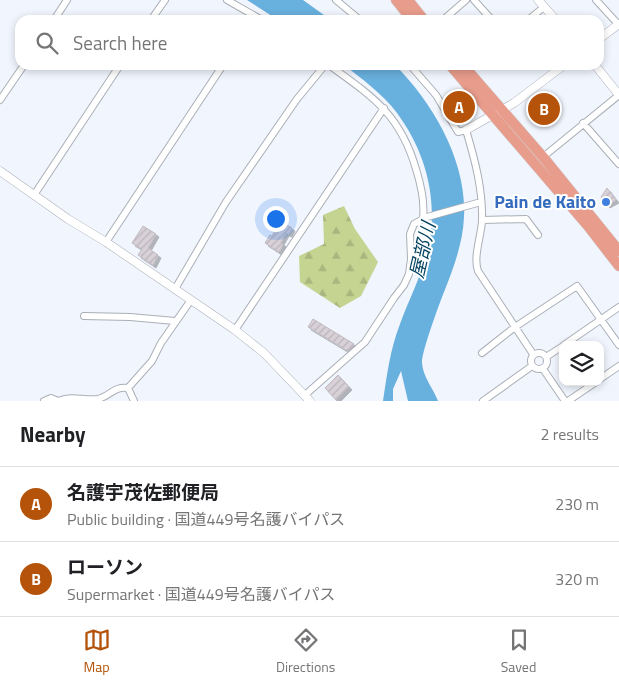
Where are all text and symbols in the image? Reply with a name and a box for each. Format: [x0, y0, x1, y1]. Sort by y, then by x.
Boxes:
search box [15, 15, 604, 70]
text: Search here [73, 28, 167, 57]
icon: search [33, 29, 61, 57]
pin: A [443, 88, 475, 126]
pin: B [528, 90, 560, 128]
place label: Pain de Kaito [494, 188, 596, 215]
marker: Pain de Kaito [600, 196, 612, 208]
your location [263, 206, 289, 232]
water label: 屋部川 [401, 217, 443, 281]
map controls [559, 341, 604, 386]
button: layers [559, 341, 604, 386]
text: Nearby [20, 418, 85, 450]
text: 2 results [540, 422, 599, 446]
text: 名護宇茂佐郵便局 [67, 477, 219, 506]
text: A [31, 492, 41, 516]
text: 230 m [555, 492, 599, 516]
text: Public building · 国道449号名護バイパス [67, 507, 345, 531]
text: ローソン [67, 552, 143, 581]
text: B [31, 567, 41, 591]
text: 320 m [555, 567, 599, 591]
text: Supermarket · 国道449号名護バイパス [67, 582, 335, 606]
tab: Map [83, 626, 111, 677]
tab: Directions [276, 626, 335, 677]
tab: Saved [501, 626, 536, 677]

